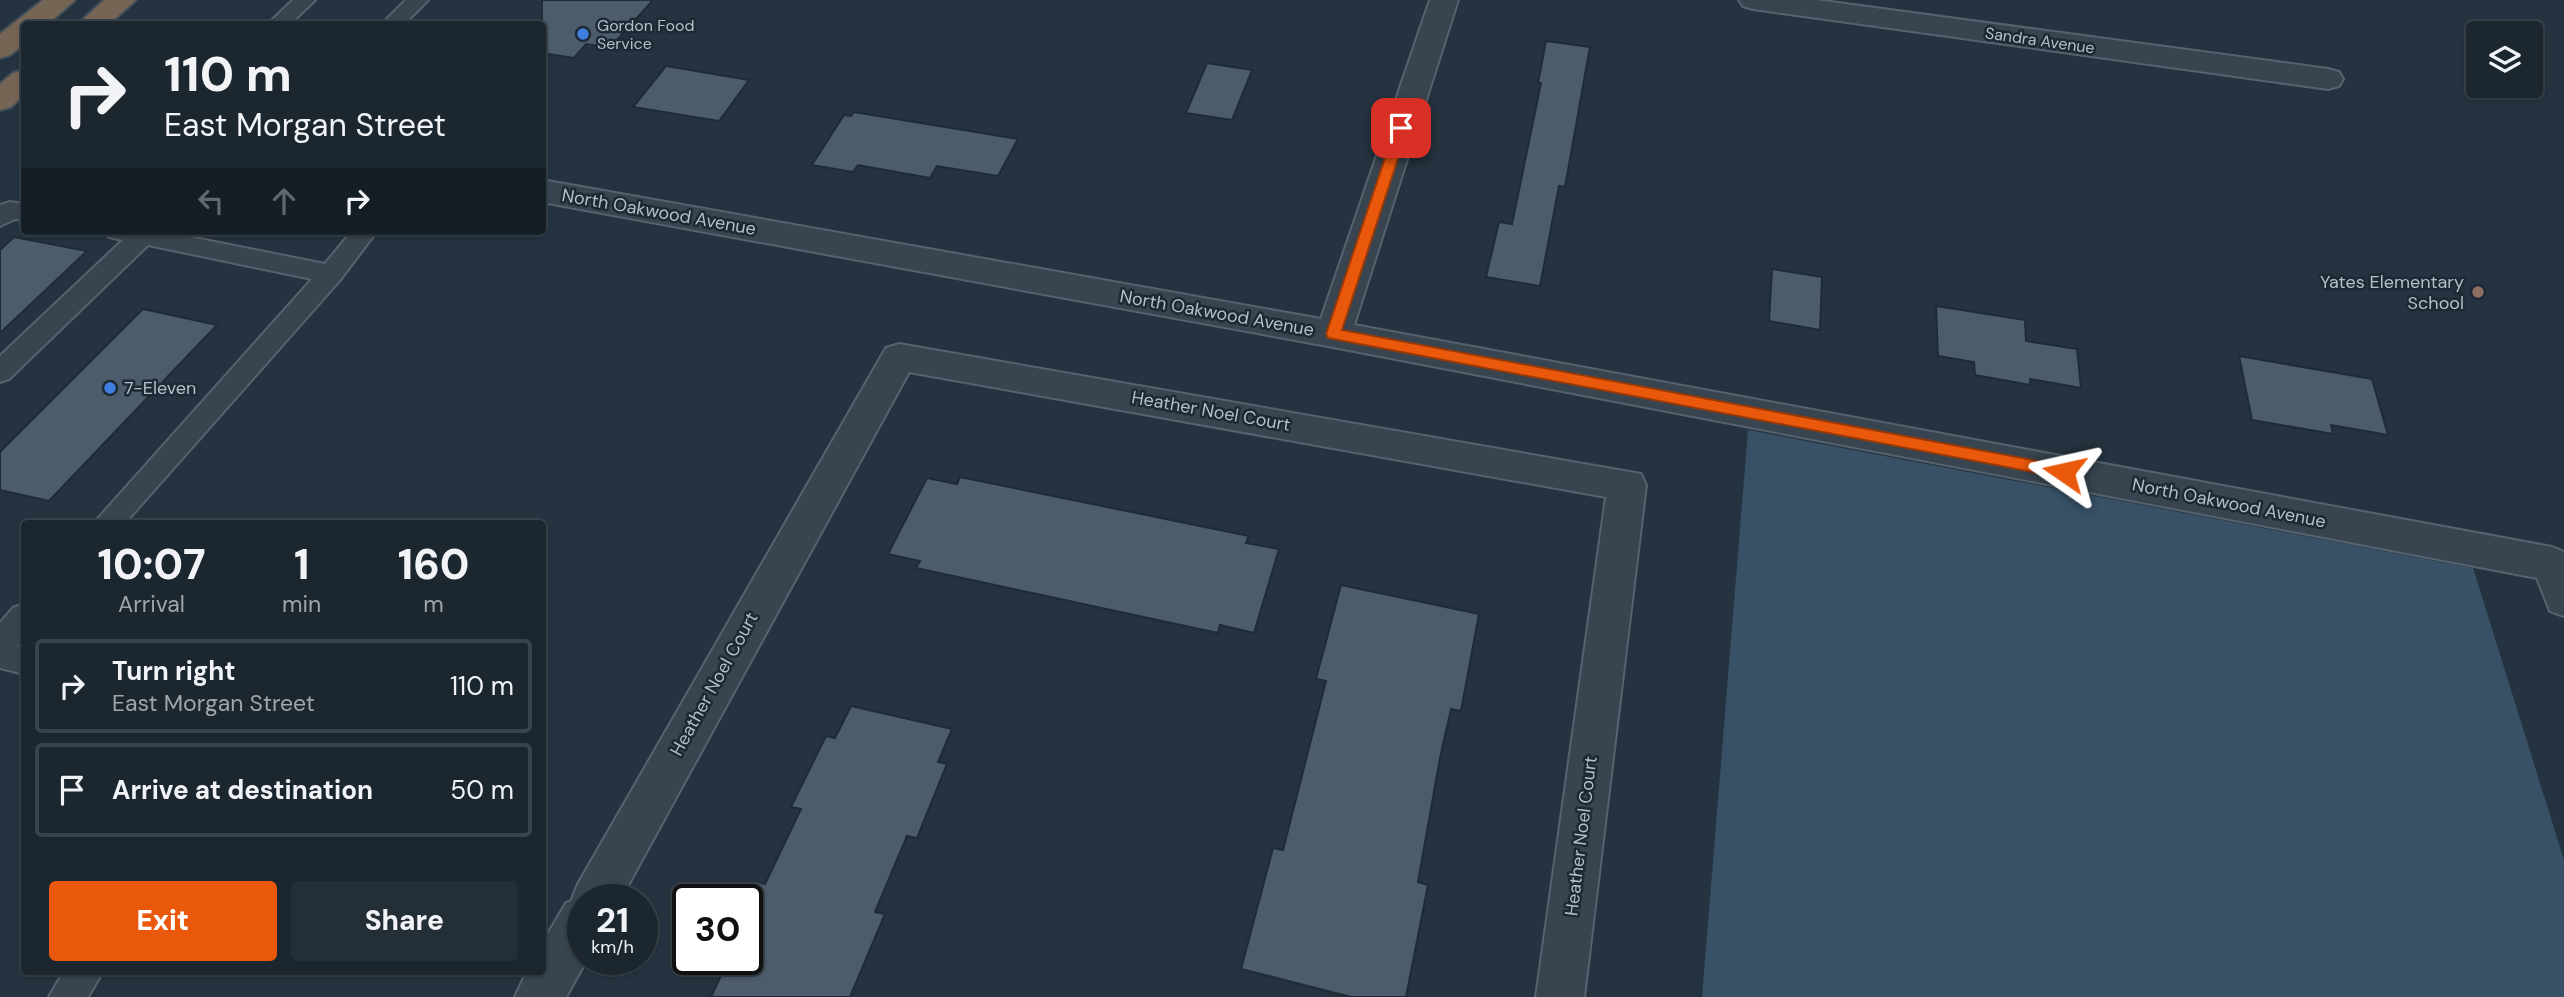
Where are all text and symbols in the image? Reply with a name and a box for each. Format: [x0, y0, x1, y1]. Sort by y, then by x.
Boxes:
place label: Gordon Food Service [597, 15, 694, 54]
map controls [2466, 21, 2543, 98]
button: layers [2466, 21, 2543, 98]
street label: Sandra Avenue [1984, 22, 2096, 59]
marker: Gordon Food Service [575, 26, 591, 42]
text: 110 m [164, 42, 292, 106]
icon: right [49, 49, 140, 140]
pin [1371, 98, 1431, 158]
text: East Morgan Street [164, 104, 446, 146]
icon: arrive [1382, 109, 1420, 147]
icon: left [192, 182, 230, 220]
icon: ahead [265, 182, 303, 220]
icon: right [338, 182, 376, 220]
street label: North Oakwood Avenue [560, 183, 758, 241]
place label: Yates Elementary School [2320, 270, 2464, 315]
street label: North Oakwood Avenue [1118, 284, 1316, 342]
marker: Yates Elementary School [2470, 284, 2486, 300]
place label: 7-Eleven [124, 376, 196, 400]
marker: 7-Eleven [102, 380, 118, 396]
street label: Heather Noel Court [1130, 385, 1292, 437]
position arrow [2027, 435, 2101, 509]
street label: North Oakwood Avenue [2130, 472, 2328, 534]
text: 10:07 [97, 537, 206, 592]
text: 1 [294, 537, 309, 592]
text: 160 [398, 537, 470, 592]
text: Arrival [118, 589, 185, 619]
text: min [282, 589, 321, 619]
text: m [423, 589, 444, 619]
street label: Heather Noel Court [665, 608, 763, 760]
text: Turn right [112, 654, 236, 688]
icon: right [53, 667, 91, 705]
text: 110 m [450, 669, 514, 703]
text: East Morgan Street [112, 688, 315, 718]
street label: Heather Noel Court [1559, 755, 1603, 917]
icon: arrive [53, 771, 91, 809]
text: Arrive at destination [112, 773, 373, 807]
text: 50 m [450, 773, 514, 807]
button: Exit [49, 881, 277, 961]
button: Share [291, 881, 518, 961]
speed limit sign: 30 [672, 884, 763, 975]
text: 21 [596, 897, 629, 943]
text: km/h [591, 935, 634, 959]

